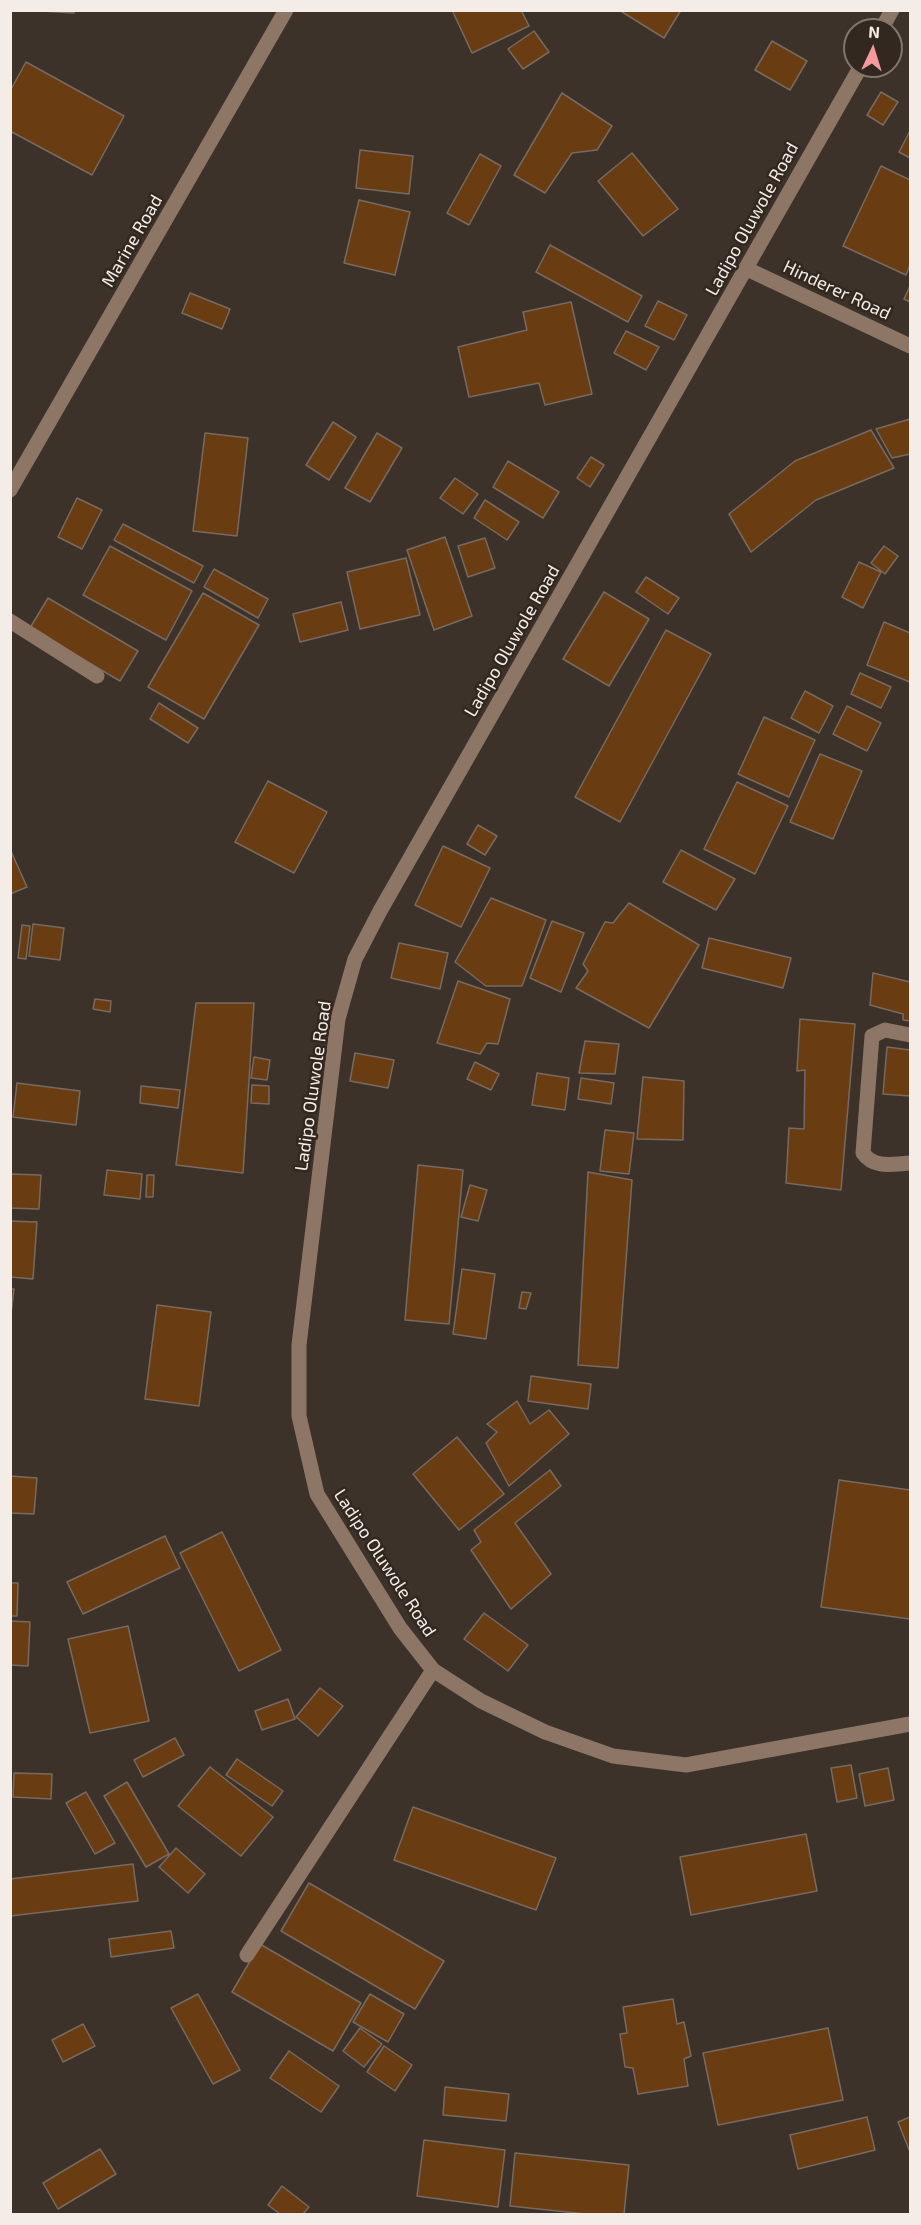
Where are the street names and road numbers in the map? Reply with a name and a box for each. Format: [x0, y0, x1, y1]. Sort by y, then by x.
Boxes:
street label: Ladipo Oluwole Road [701, 139, 803, 299]
street label: Marine Road [97, 191, 167, 291]
street label: Hinderer Road [780, 256, 894, 324]
street label: Ladipo Oluwole Road [460, 561, 564, 721]
street label: Ladipo Oluwole Road [290, 999, 336, 1173]
street label: Ladipo Oluwole Road [329, 1485, 441, 1641]

